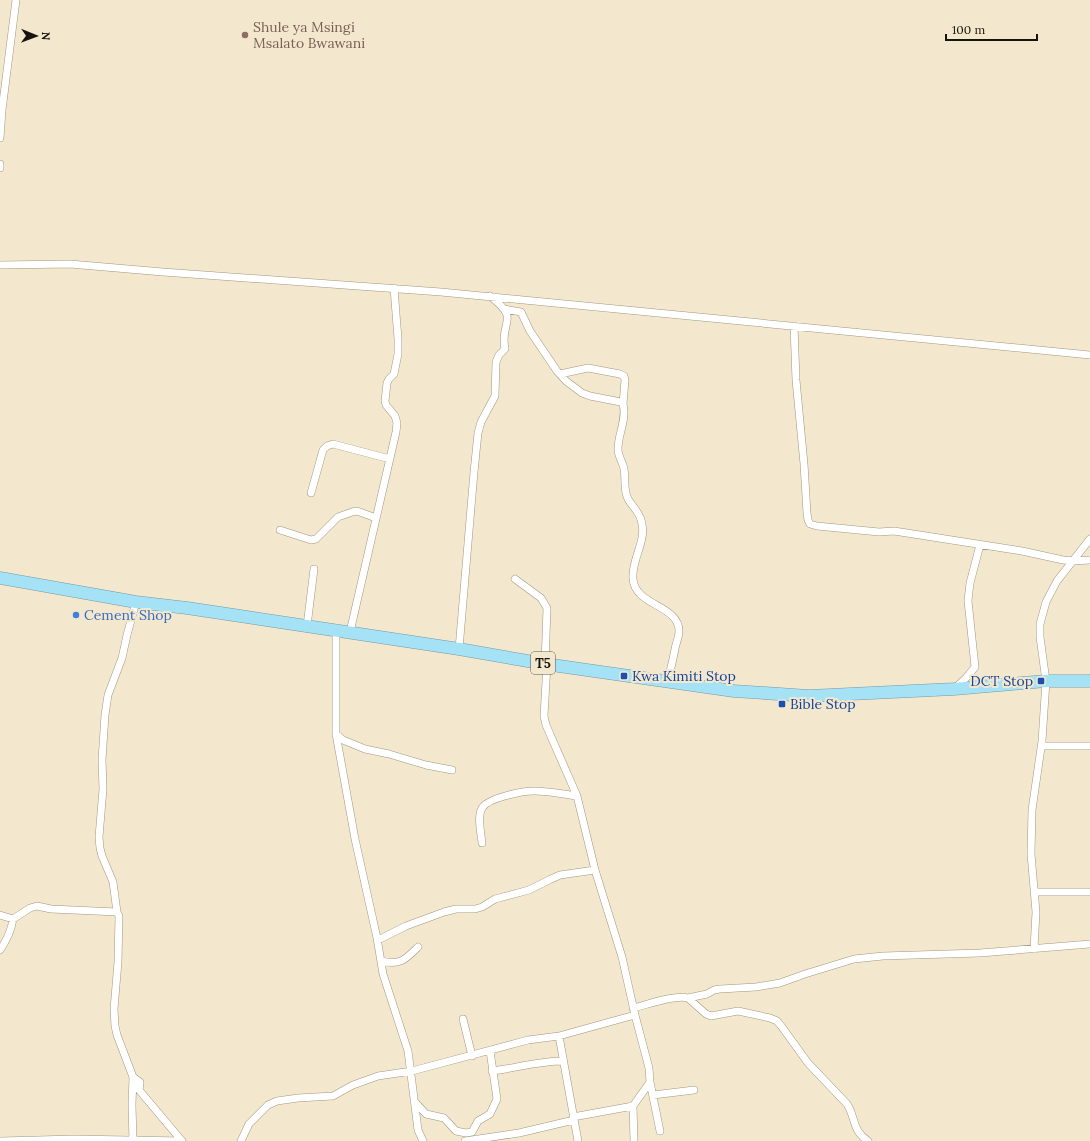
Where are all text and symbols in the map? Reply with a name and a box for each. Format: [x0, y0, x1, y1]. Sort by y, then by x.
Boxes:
north arrow [16, 16, 56, 56]
scale bar [946, 16, 1037, 42]
place label: Shule ya Msingi Msalato Bwawani [253, 18, 365, 52]
text: 100 m [952, 22, 985, 37]
marker: Shule ya Msingi Msalato Bwawani [240, 30, 250, 40]
text: N [39, 32, 53, 41]
place label: Cement Shop [84, 606, 172, 624]
marker: Cement Shop [71, 610, 81, 620]
road number: T5 [531, 652, 555, 674]
place label: Kwa Kimiti Stop [632, 667, 736, 685]
marker: Kwa Kimiti Stop [619, 671, 629, 681]
place label: DCT Stop [970, 672, 1033, 690]
marker: DCT Stop [1036, 676, 1046, 686]
place label: Bible Stop [790, 695, 856, 713]
marker: Bible Stop [777, 699, 787, 709]

